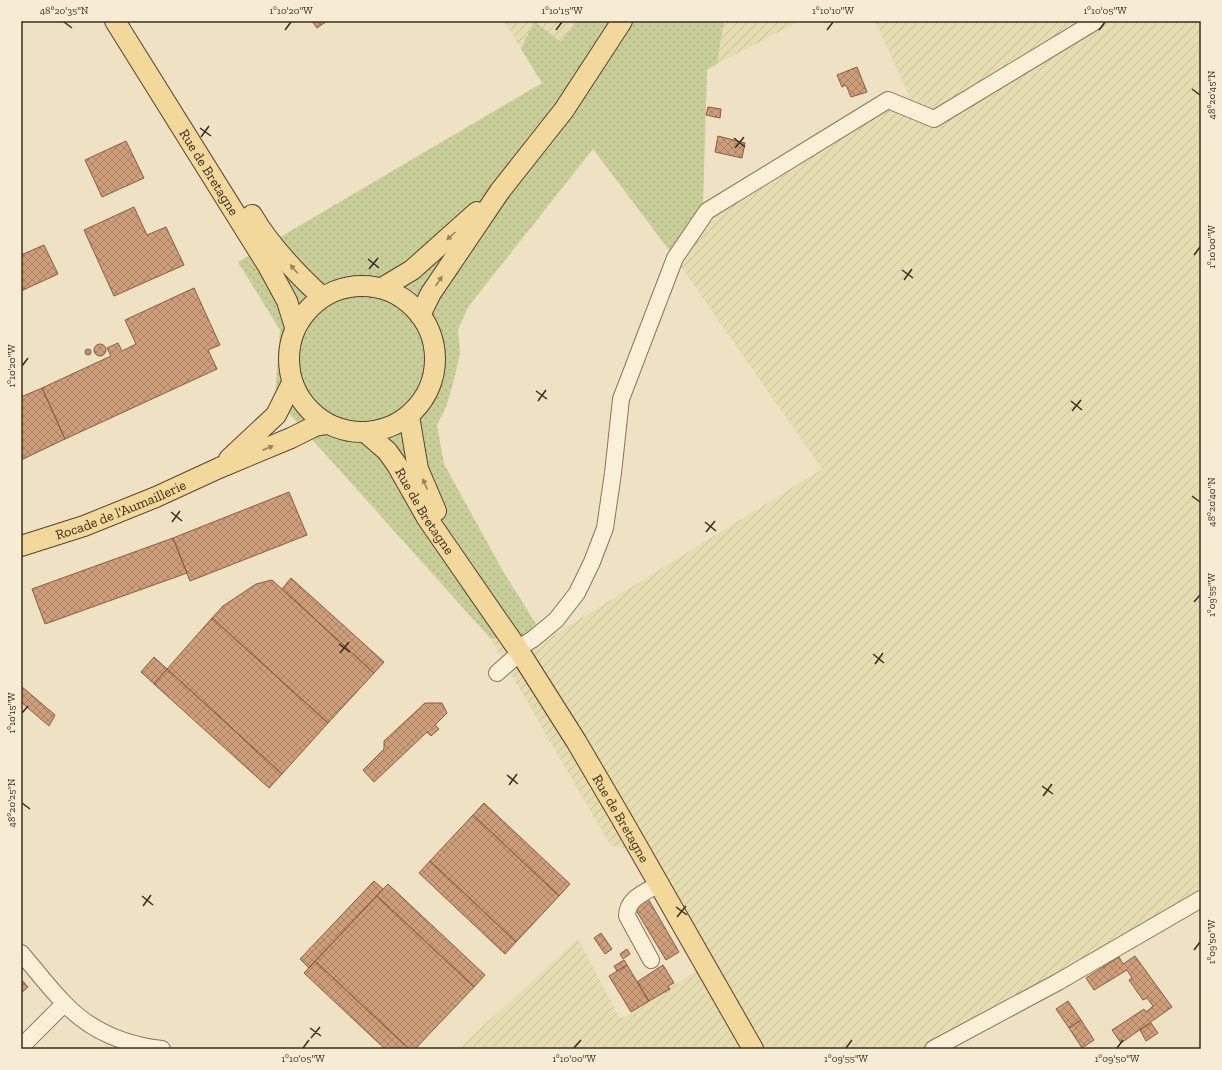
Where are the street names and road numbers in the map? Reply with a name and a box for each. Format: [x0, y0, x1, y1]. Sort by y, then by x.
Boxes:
street label: Rue de Bretagne [175, 126, 243, 219]
street label: Rue de Bretagne [391, 465, 458, 558]
street label: Rocade de l'Aumaillerie [53, 476, 189, 544]
street label: Rue de Bretagne [589, 772, 653, 866]

